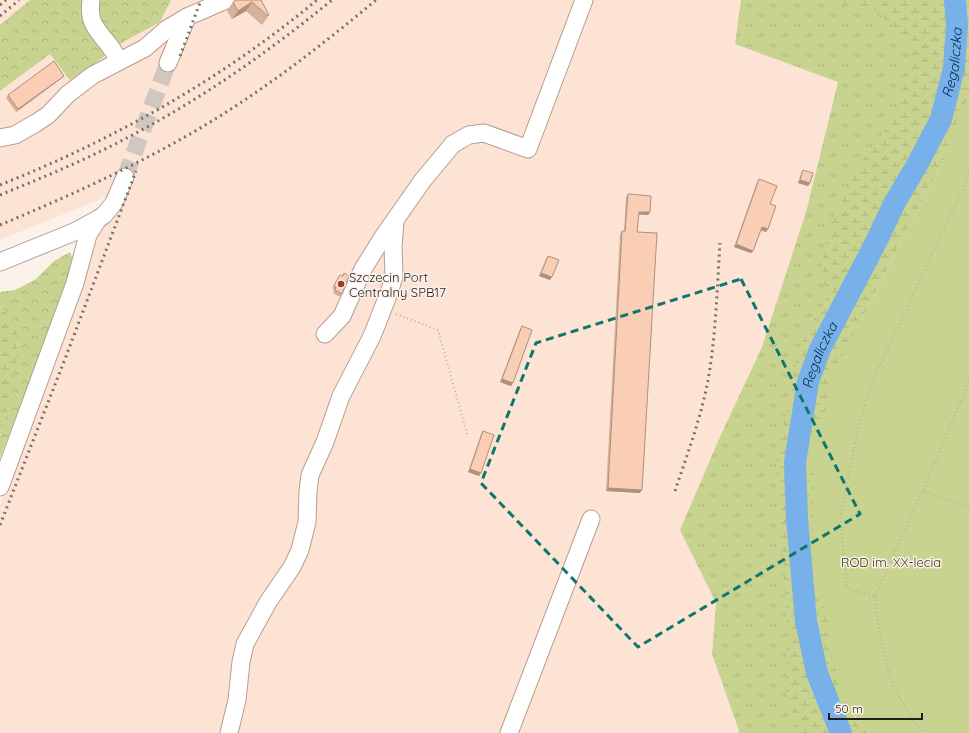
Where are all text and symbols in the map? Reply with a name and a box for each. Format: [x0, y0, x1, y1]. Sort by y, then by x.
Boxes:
water label: Regaliczka [938, 26, 966, 99]
place label: Szczecin Port Centralny SPB17 [349, 269, 446, 300]
marker: Szczecin Port Centralny SPB17 [336, 279, 346, 289]
water label: Regaliczka [798, 318, 842, 390]
park label: ROD im. XX-lecia [841, 554, 941, 570]
scale bar [829, 695, 922, 721]
text: 50 m [835, 701, 863, 716]

